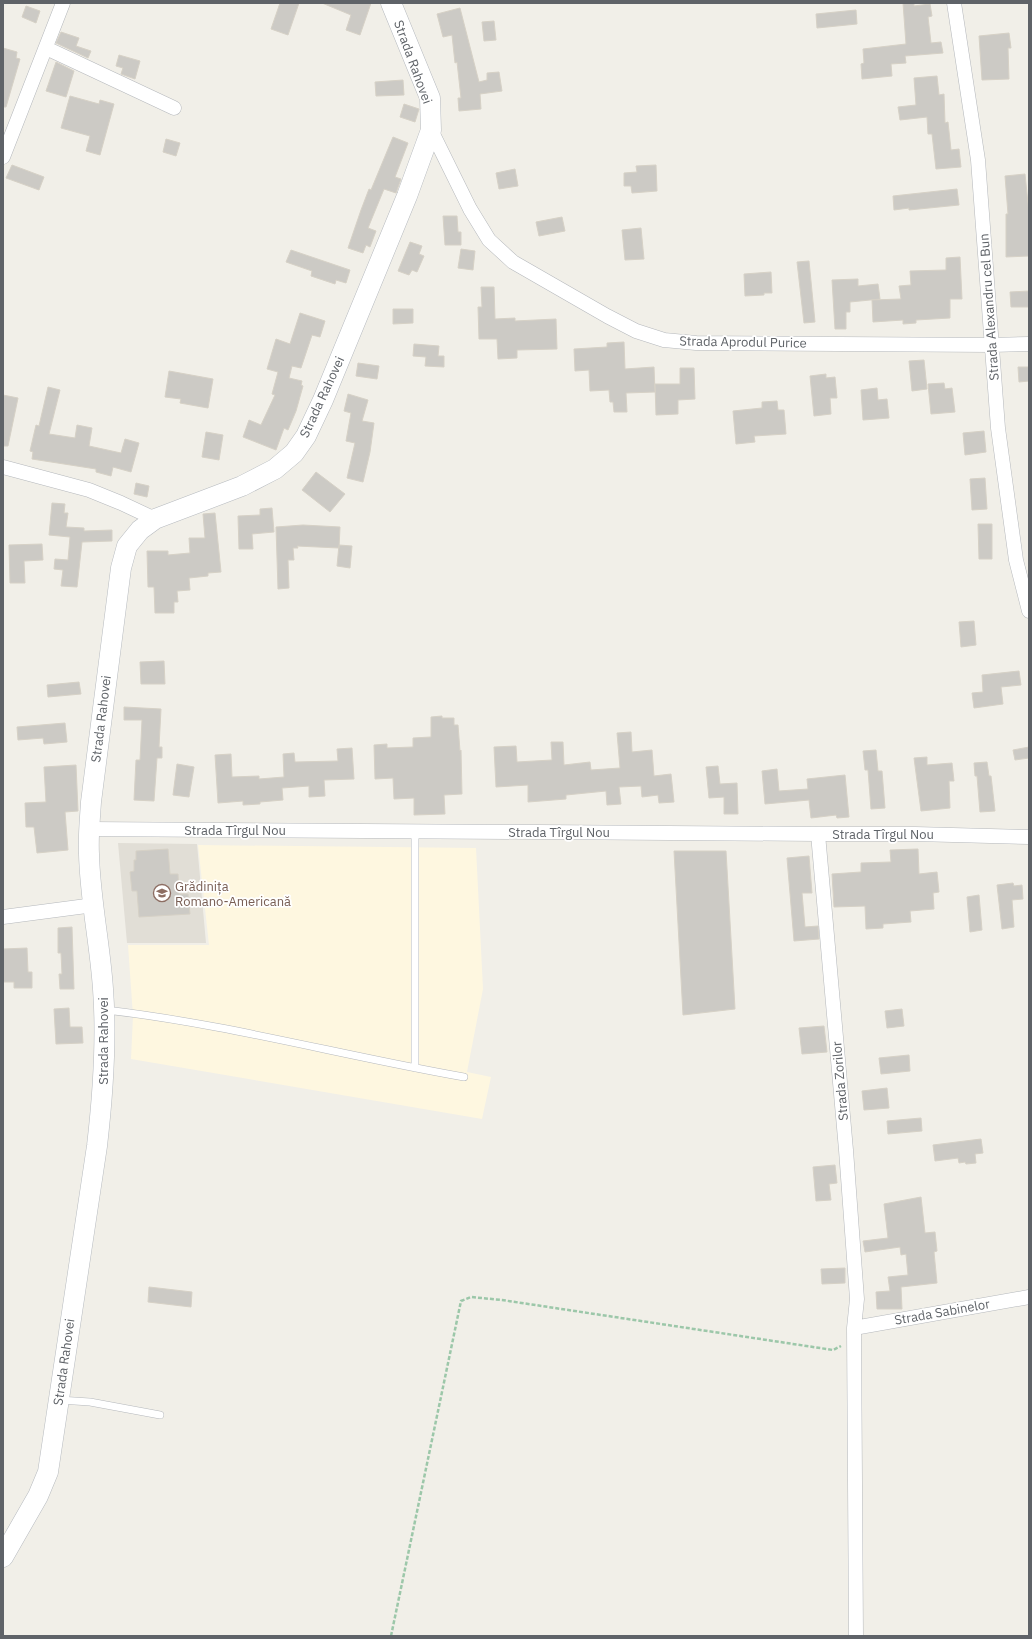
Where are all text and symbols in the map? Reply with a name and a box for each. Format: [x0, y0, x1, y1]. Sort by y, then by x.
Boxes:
street label: Strada Rahovei [390, 18, 436, 106]
street label: Strada Alexandru cel Bun [975, 233, 1003, 381]
street label: Strada Aprodul Purice [679, 332, 807, 352]
street label: Strada Rahovei [296, 354, 348, 440]
street label: Strada Rahovei [87, 674, 115, 764]
street label: Strada Tîrgul Nou [184, 822, 286, 839]
street label: Strada Tîrgul Nou [508, 824, 610, 841]
street label: Strada Tîrgul Nou [832, 826, 934, 843]
place label: Grădinița Romano-Americană [175, 878, 291, 910]
school or university icon: Grădinița Romano-Americană [152, 883, 172, 903]
street label: Strada Rahovei [95, 997, 112, 1085]
street label: Strada Zorilor [828, 1040, 852, 1121]
street label: Strada Sabinelor [893, 1295, 991, 1329]
street label: Strada Rahovei [49, 1317, 79, 1407]

